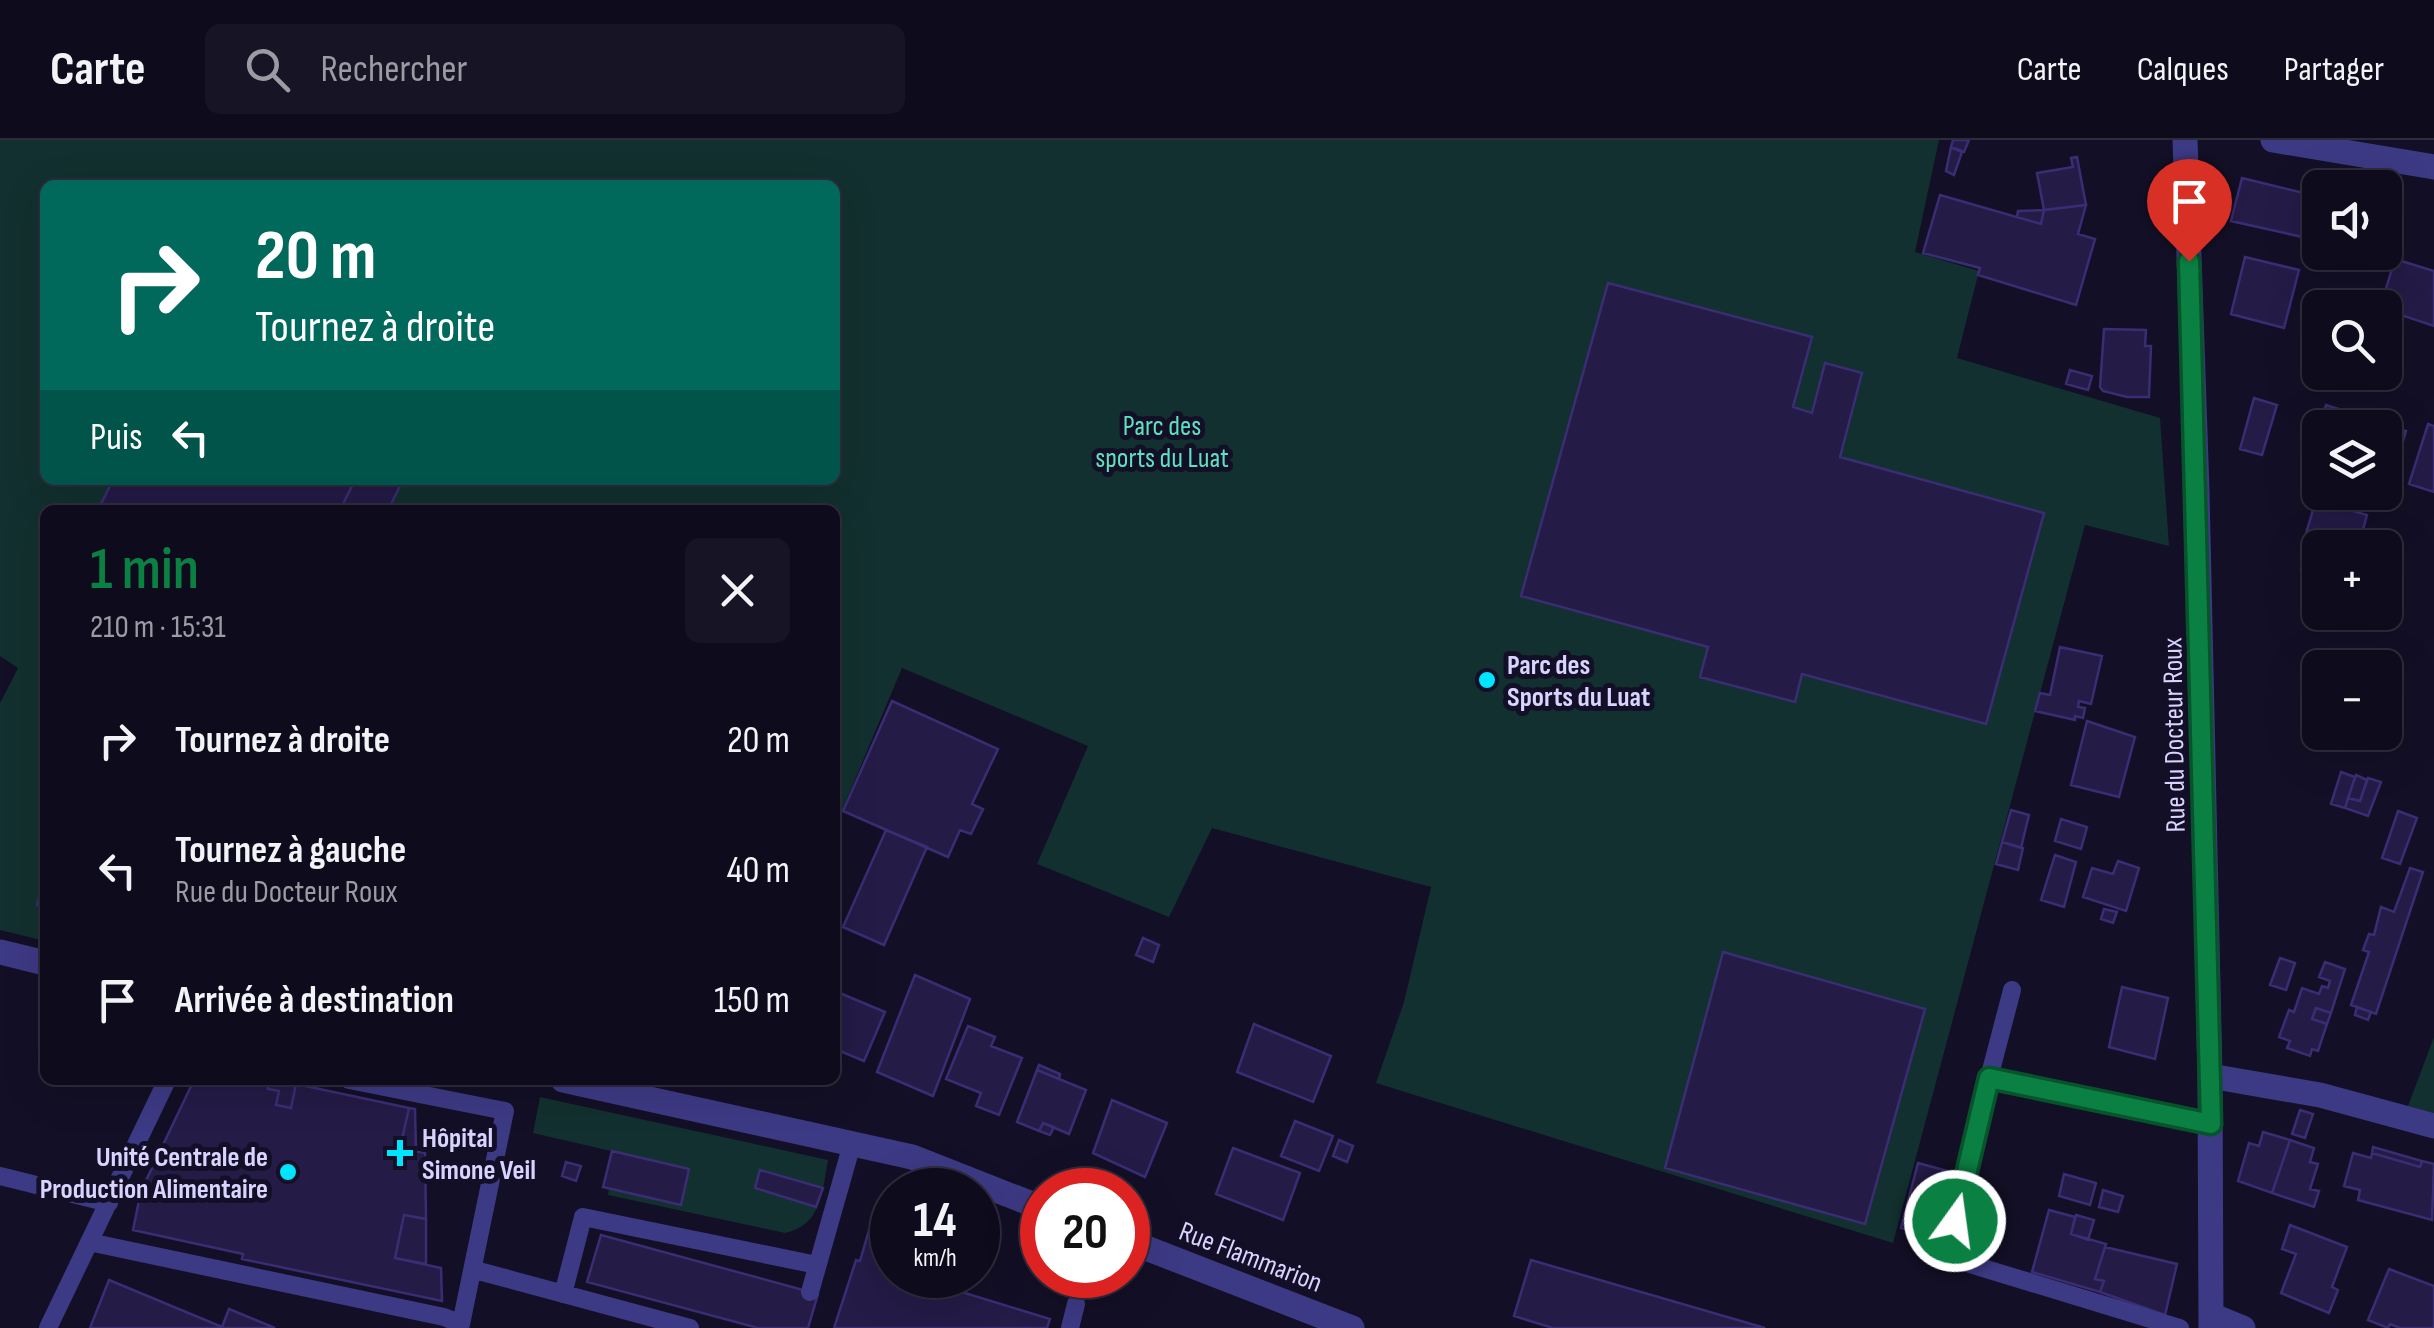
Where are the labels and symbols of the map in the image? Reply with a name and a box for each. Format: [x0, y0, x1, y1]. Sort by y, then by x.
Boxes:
pin [2147, 159, 2232, 262]
park label: Parc des sports du Luat [1095, 410, 1229, 475]
street label: Rue du Docteur Roux [2156, 637, 2193, 833]
place label: Parc des Sports du Luat [1507, 649, 1650, 714]
marker: Parc des Sports du Luat [1476, 669, 1498, 691]
place label: Hôpital Simone Veil [422, 1122, 536, 1187]
marker: Hôpital Simone Veil [387, 1140, 413, 1166]
place label: Unité Centrale de Production Alimentaire [40, 1141, 268, 1206]
marker: Unité Centrale de Production Alimentaire [277, 1161, 299, 1183]
speed limit sign: 20 [1020, 1168, 1150, 1298]
position arrow [1903, 1169, 2007, 1273]
street label: Rue Flammarion [1174, 1215, 1327, 1300]

